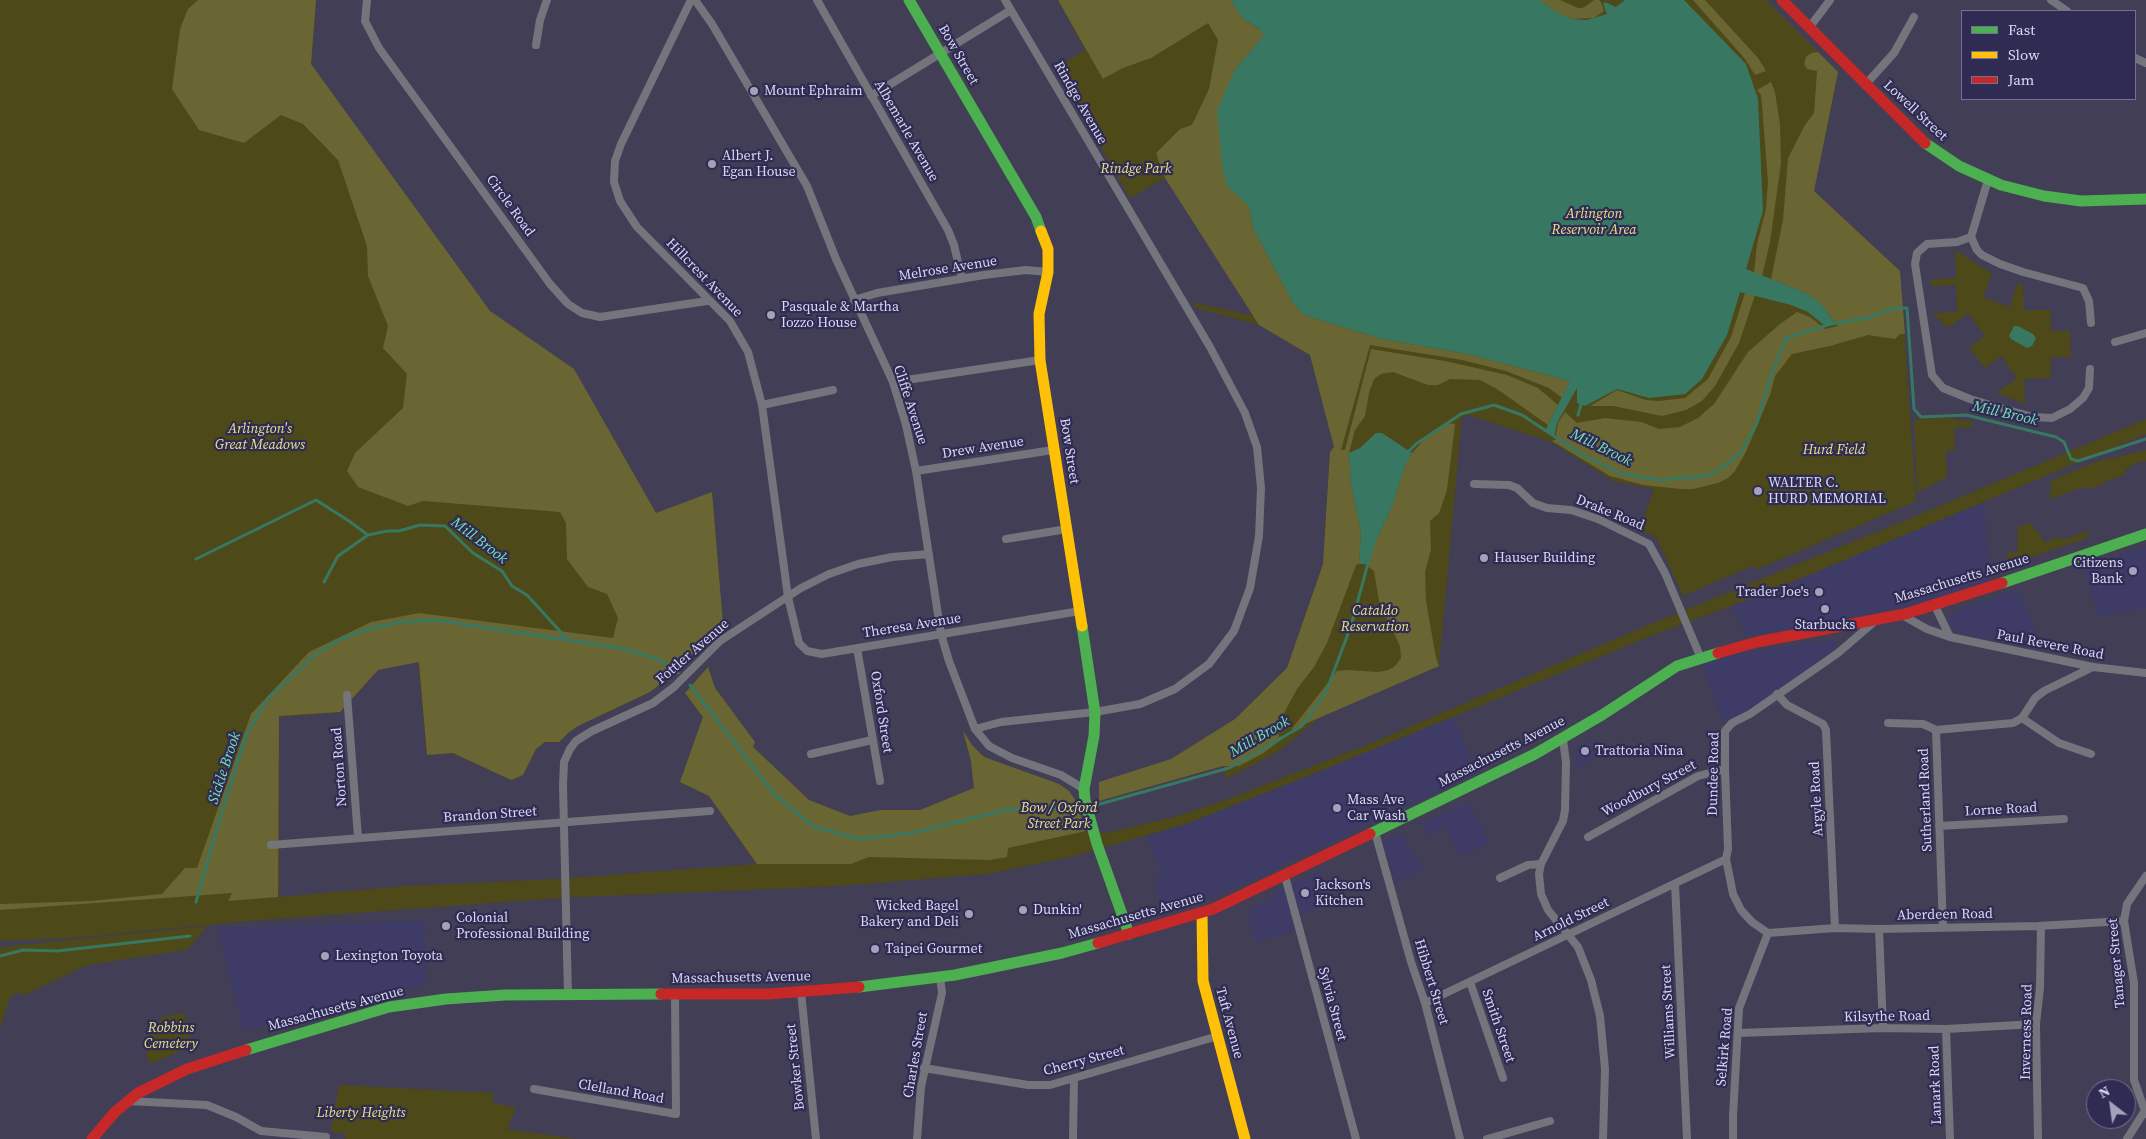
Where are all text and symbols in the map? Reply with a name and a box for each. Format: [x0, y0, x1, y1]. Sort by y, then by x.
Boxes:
legend [1961, 10, 2136, 100]
text: Fast [2008, 19, 2035, 40]
street label: Bow Street [934, 22, 982, 88]
text: Slow [2008, 44, 2040, 65]
street label: Rindge Avenue [1049, 59, 1111, 147]
text: Jam [2008, 69, 2034, 90]
street label: Albemarle Avenue [870, 77, 942, 185]
street label: Lowell Street [1880, 77, 1950, 145]
place label: Mount Ephraim [764, 83, 863, 99]
marker: Mount Ephraim [748, 85, 760, 97]
place label: Albert J. Egan House [722, 148, 796, 180]
marker: Albert J. Egan House [706, 158, 718, 170]
park label: Rindge Park [1101, 161, 1171, 177]
street label: Circle Road [482, 172, 538, 240]
park label: Arlington Reservoir Area [1552, 206, 1636, 238]
street label: Hillcrest Avenue [662, 235, 746, 321]
street label: Melrose Avenue [898, 253, 998, 285]
place label: Pasquale & Martha Iozzo House [781, 299, 899, 332]
marker: Pasquale & Martha Iozzo House [765, 309, 777, 321]
street label: Cliffe Avenue [889, 363, 931, 447]
water label: Mill Brook [1971, 398, 2039, 430]
street label: Bow Street [1055, 417, 1083, 485]
park label: Arlington's Great Meadows [215, 421, 305, 454]
water label: Mill Brook [1567, 425, 1635, 471]
street label: Drew Avenue [941, 433, 1025, 463]
park label: Hurd Field [1803, 442, 1865, 458]
place label: WALTER C. HURD MEMORIAL [1768, 475, 1886, 508]
marker: WALTER C. HURD MEMORIAL [1752, 485, 1764, 497]
street label: Drake Road [1573, 492, 1647, 534]
water label: Mill Brook [447, 514, 511, 568]
place label: Hauser Building [1494, 550, 1595, 566]
street label: Massachusetts Avenue [1893, 551, 2031, 607]
marker: Hauser Building [1478, 552, 1490, 564]
place label: Citizens Bank [2073, 555, 2123, 588]
marker: Citizens Bank [2127, 565, 2139, 577]
place label: Trader Joe's [1736, 584, 1809, 600]
marker: Trader Joe's [1813, 586, 1825, 598]
park label: Cataldo Reservation [1341, 603, 1409, 636]
marker: Starbucks [1819, 603, 1831, 615]
street label: Theresa Avenue [862, 610, 962, 642]
street label: Fottler Avenue [653, 616, 733, 688]
place label: Starbucks [1795, 617, 1855, 633]
street label: Paul Revere Road [1995, 626, 2105, 664]
street label: Oxford Street [866, 670, 896, 754]
water label: Mill Brook [1227, 713, 1293, 761]
street label: Massachusetts Avenue [1436, 713, 1568, 791]
street label: Norton Road [329, 727, 351, 807]
water label: Sickle Brook [205, 730, 245, 806]
street label: Dundee Road [1705, 732, 1723, 816]
place label: Trattoria Nina [1595, 743, 1683, 759]
marker: Trattoria Nina [1579, 745, 1591, 757]
street label: Sutherland Road [1916, 748, 1936, 852]
street label: Woodbury Street [1599, 757, 1699, 821]
street label: Argyle Road [1807, 761, 1827, 837]
place label: Mass Ave Car Wash [1347, 792, 1406, 824]
park label: Bow / Oxford Street Park [1021, 800, 1097, 832]
street label: Lorne Road [1964, 800, 2038, 820]
marker: Mass Ave Car Wash [1331, 802, 1343, 814]
street label: Brandon Street [443, 803, 537, 827]
place label: Jackson's Kitchen [1315, 877, 1371, 910]
marker: Jackson's Kitchen [1299, 887, 1311, 899]
street label: Massachusetts Avenue [1067, 889, 1205, 943]
street label: Arnold Street [1530, 894, 1612, 946]
place label: Wicked Bagel Bakery and Deli [860, 898, 959, 930]
place label: Dunkin' [1033, 902, 1082, 918]
marker: Dunkin' [1017, 904, 1029, 916]
street label: Aberdeen Road [1897, 906, 1993, 924]
marker: Wicked Bagel Bakery and Deli [963, 908, 975, 920]
place label: Colonial Professional Building [456, 910, 589, 942]
street label: Tanager Street [2105, 917, 2129, 1009]
marker: Colonial Professional Building [440, 920, 452, 932]
street label: Hibbert Street [1410, 937, 1452, 1027]
place label: Taipei Gourmet [885, 941, 982, 957]
marker: Taipei Gourmet [869, 943, 881, 955]
place label: Lexington Toyota [335, 948, 443, 964]
marker: Lexington Toyota [319, 950, 331, 962]
street label: Williams Street [1658, 964, 1680, 1060]
street label: Sylvia Street [1314, 965, 1350, 1043]
street label: Massachusetts Avenue [671, 968, 811, 988]
street label: Massachusetts Avenue [266, 983, 406, 1035]
street label: Inverness Road [2018, 984, 2036, 1080]
street label: Taft Avenue [1211, 985, 1247, 1061]
street label: Smith Street [1478, 987, 1518, 1065]
street label: Selkirk Road [1713, 1007, 1737, 1087]
street label: Kilsythe Road [1844, 1008, 1930, 1026]
street label: Charles Street [900, 1011, 932, 1099]
park label: Robbins Cemetery [144, 1020, 198, 1052]
street label: Bowker Street [783, 1023, 809, 1111]
street label: Cherry Street [1042, 1042, 1126, 1080]
street label: Lanark Road [1926, 1045, 1946, 1125]
street label: Clelland Road [577, 1076, 665, 1108]
north arrow [2086, 1079, 2136, 1129]
text: N [2095, 1081, 2113, 1103]
park label: Liberty Heights [316, 1105, 406, 1121]

